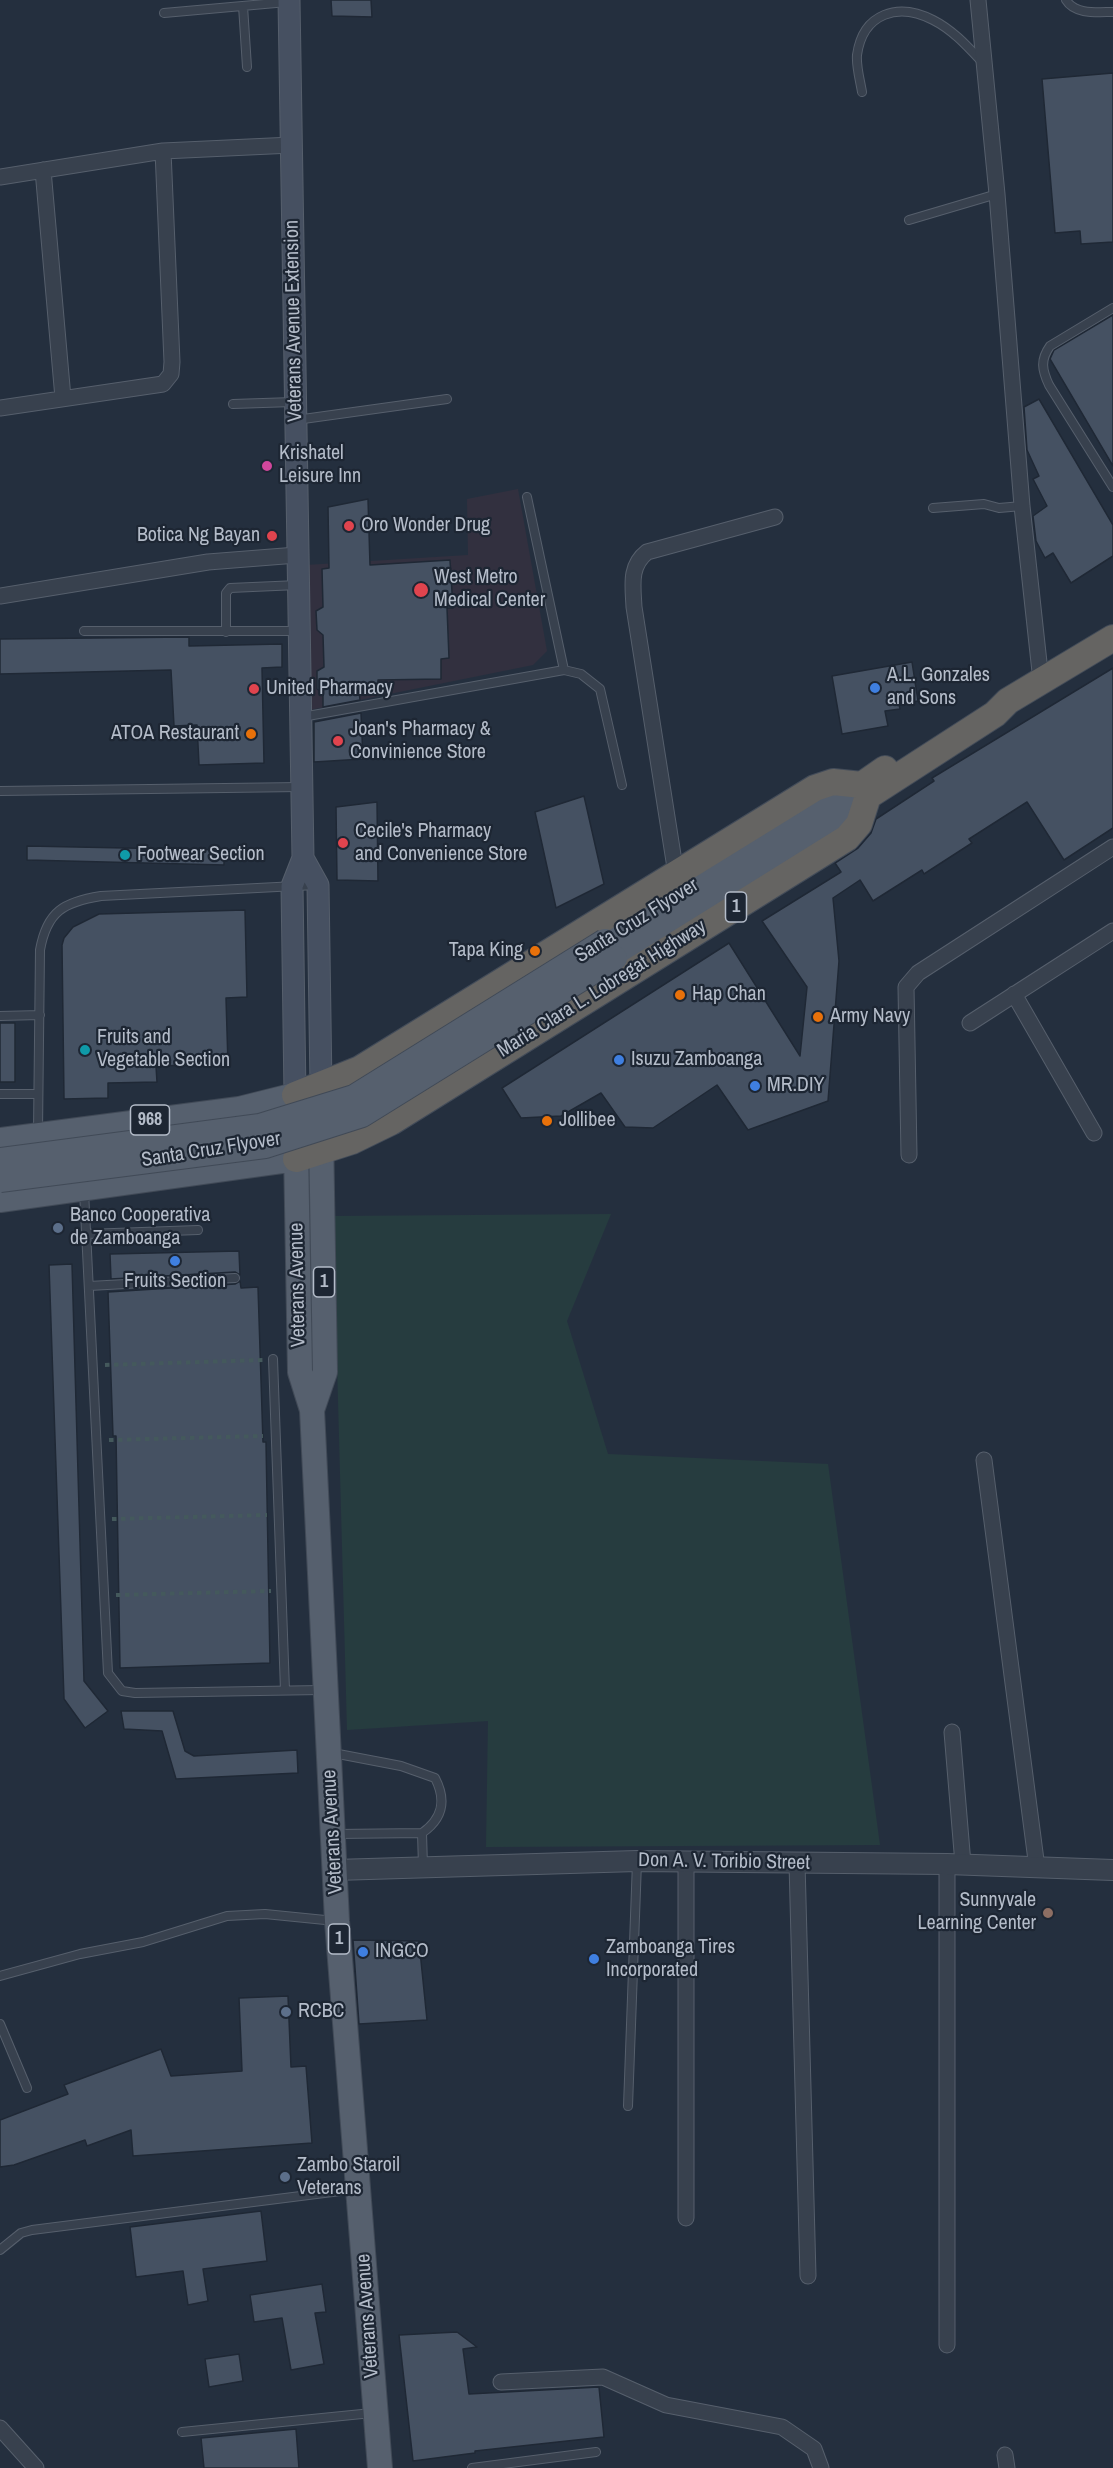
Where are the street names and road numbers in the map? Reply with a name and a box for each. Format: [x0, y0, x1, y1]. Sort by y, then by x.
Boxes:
street label: Veterans Avenue Extension [280, 220, 308, 422]
street label: Santa Cruz Flyover [571, 874, 703, 968]
road number: 1 [726, 892, 746, 922]
street label: Maria Clara L. Lobregat Highway [493, 915, 711, 1063]
road number: 968 [130, 1105, 170, 1135]
street label: Santa Cruz Flyover [140, 1127, 282, 1173]
street label: Veterans Avenue [285, 1222, 311, 1348]
road number: 1 [314, 1267, 334, 1297]
street label: Veterans Avenue [318, 1769, 348, 1895]
street label: Don A. V. Toribio Street [638, 1849, 810, 1875]
road number: 1 [328, 1924, 350, 1954]
street label: Veterans Avenue [352, 2253, 384, 2379]

